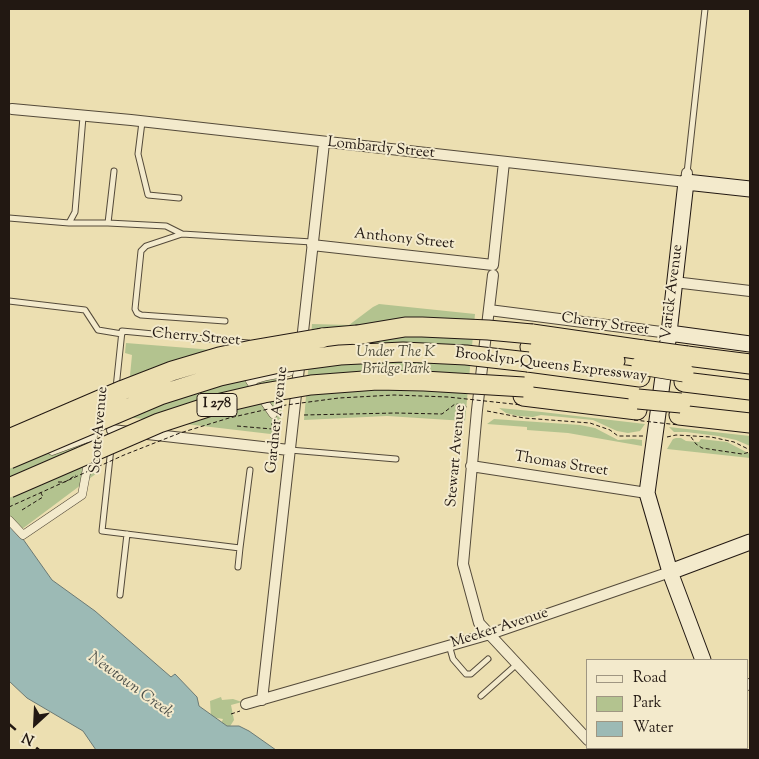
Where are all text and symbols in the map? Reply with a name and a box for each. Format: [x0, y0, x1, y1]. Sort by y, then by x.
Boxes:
street label: Lombardy Street [326, 134, 436, 164]
street label: Anthony Street [353, 226, 455, 254]
street label: Varick Avenue [658, 243, 688, 341]
street label: Cherry Street [560, 310, 650, 340]
street label: Cherry Street [151, 325, 241, 351]
park label: Under The K Bridge Park [356, 344, 436, 379]
street label: Brooklyn-Queens Expressway [454, 345, 648, 387]
street label: Gardner Avenue [263, 365, 293, 475]
street label: Scott Avenue [87, 386, 113, 474]
road number: I 278 [197, 394, 237, 416]
street label: Stewart Avenue [444, 404, 470, 508]
street label: Thomas Street [513, 449, 609, 481]
street label: Meeker Avenue [449, 605, 551, 653]
water label: Newtown Creek [84, 649, 176, 723]
legend [586, 659, 749, 749]
text: Road [633, 668, 667, 689]
text: Park [633, 693, 662, 714]
north arrow [10, 699, 60, 749]
text: Water [633, 718, 673, 739]
text: N [19, 726, 38, 749]

